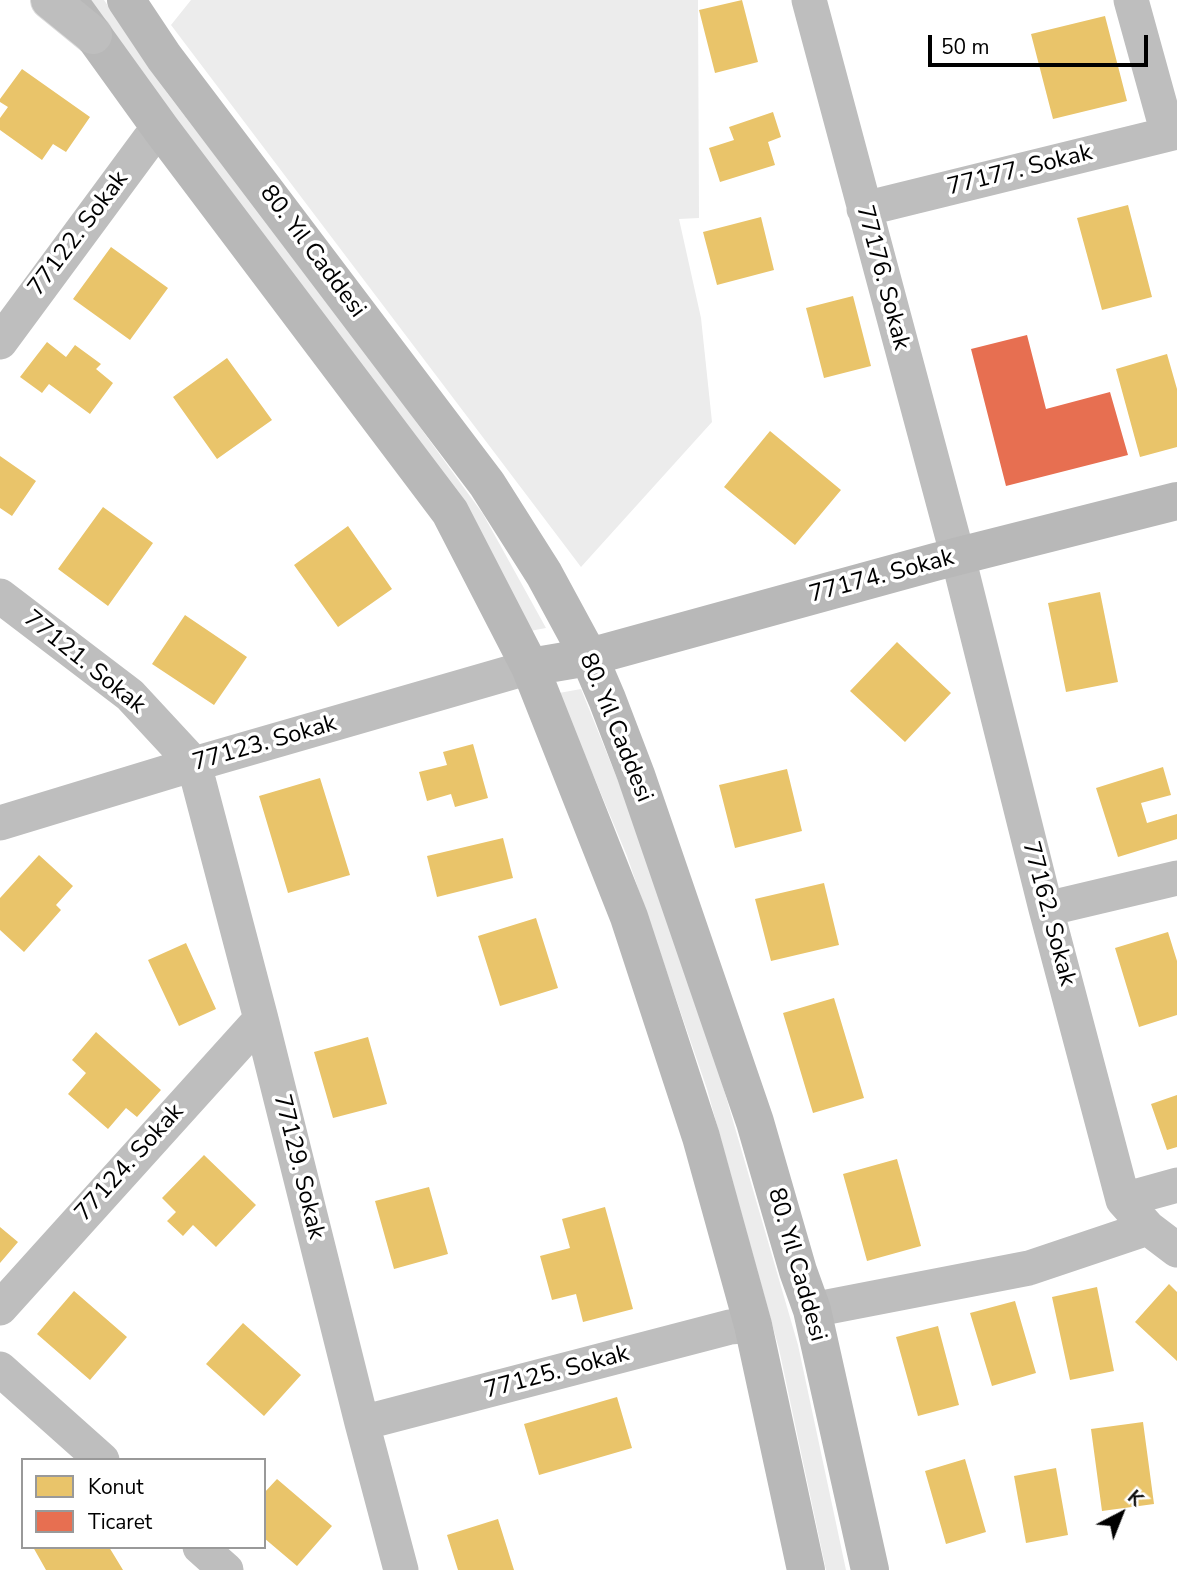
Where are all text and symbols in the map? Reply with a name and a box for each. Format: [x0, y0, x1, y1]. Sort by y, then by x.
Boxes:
scale bar [932, 21, 1152, 65]
text: 50 m [941, 33, 990, 61]
street label: 77177. Sokak [945, 139, 1095, 203]
street label: 77122. Sokak [23, 166, 135, 302]
street label: 80. Yıl Caddesi [253, 180, 371, 324]
street label: 77176. Sokak [849, 203, 915, 353]
street label: 77174. Sokak [807, 544, 957, 610]
street label: 77121. Sokak [17, 605, 151, 721]
street label: 80. Yıl Caddesi [572, 649, 658, 807]
street label: 77123. Sokak [190, 710, 340, 778]
street label: 77162. Sokak [1015, 839, 1081, 989]
street label: 77129. Sokak [266, 1092, 330, 1242]
street label: 77124. Sokak [70, 1098, 190, 1228]
street label: 80. Yıl Caddesi [760, 1185, 832, 1345]
street label: 77125. Sokak [482, 1340, 632, 1406]
legend [21, 1458, 266, 1549]
text: Konut [88, 1473, 144, 1501]
north arrow [1086, 1479, 1156, 1549]
text: K [1122, 1485, 1148, 1512]
text: Ticaret [88, 1508, 152, 1536]

